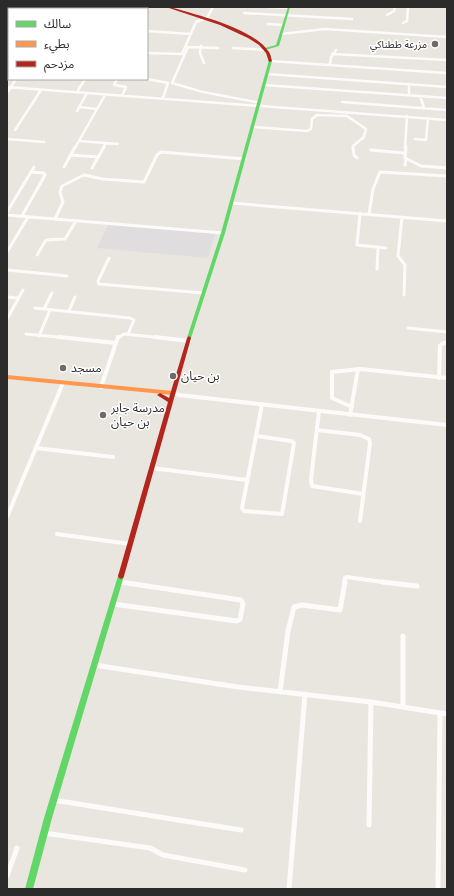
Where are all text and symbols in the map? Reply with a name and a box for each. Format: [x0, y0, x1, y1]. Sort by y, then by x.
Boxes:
legend [8, 8, 148, 80]
text: سالك [44, 17, 71, 31]
text: بطيء [44, 37, 70, 54]
place label: مزرعة ططناكي [370, 39, 427, 52]
marker: مزرعة ططناكي [430, 39, 440, 49]
text: مزدحم [44, 57, 74, 73]
place label: مسجد [71, 361, 102, 375]
marker: مسجد [58, 363, 68, 373]
place label: بن حيان [181, 369, 220, 383]
marker: بن حيان [168, 371, 178, 381]
place label: مدرسة جابر بن حيان [110, 401, 165, 429]
marker: مدرسة جابر بن حيان [98, 410, 108, 420]

